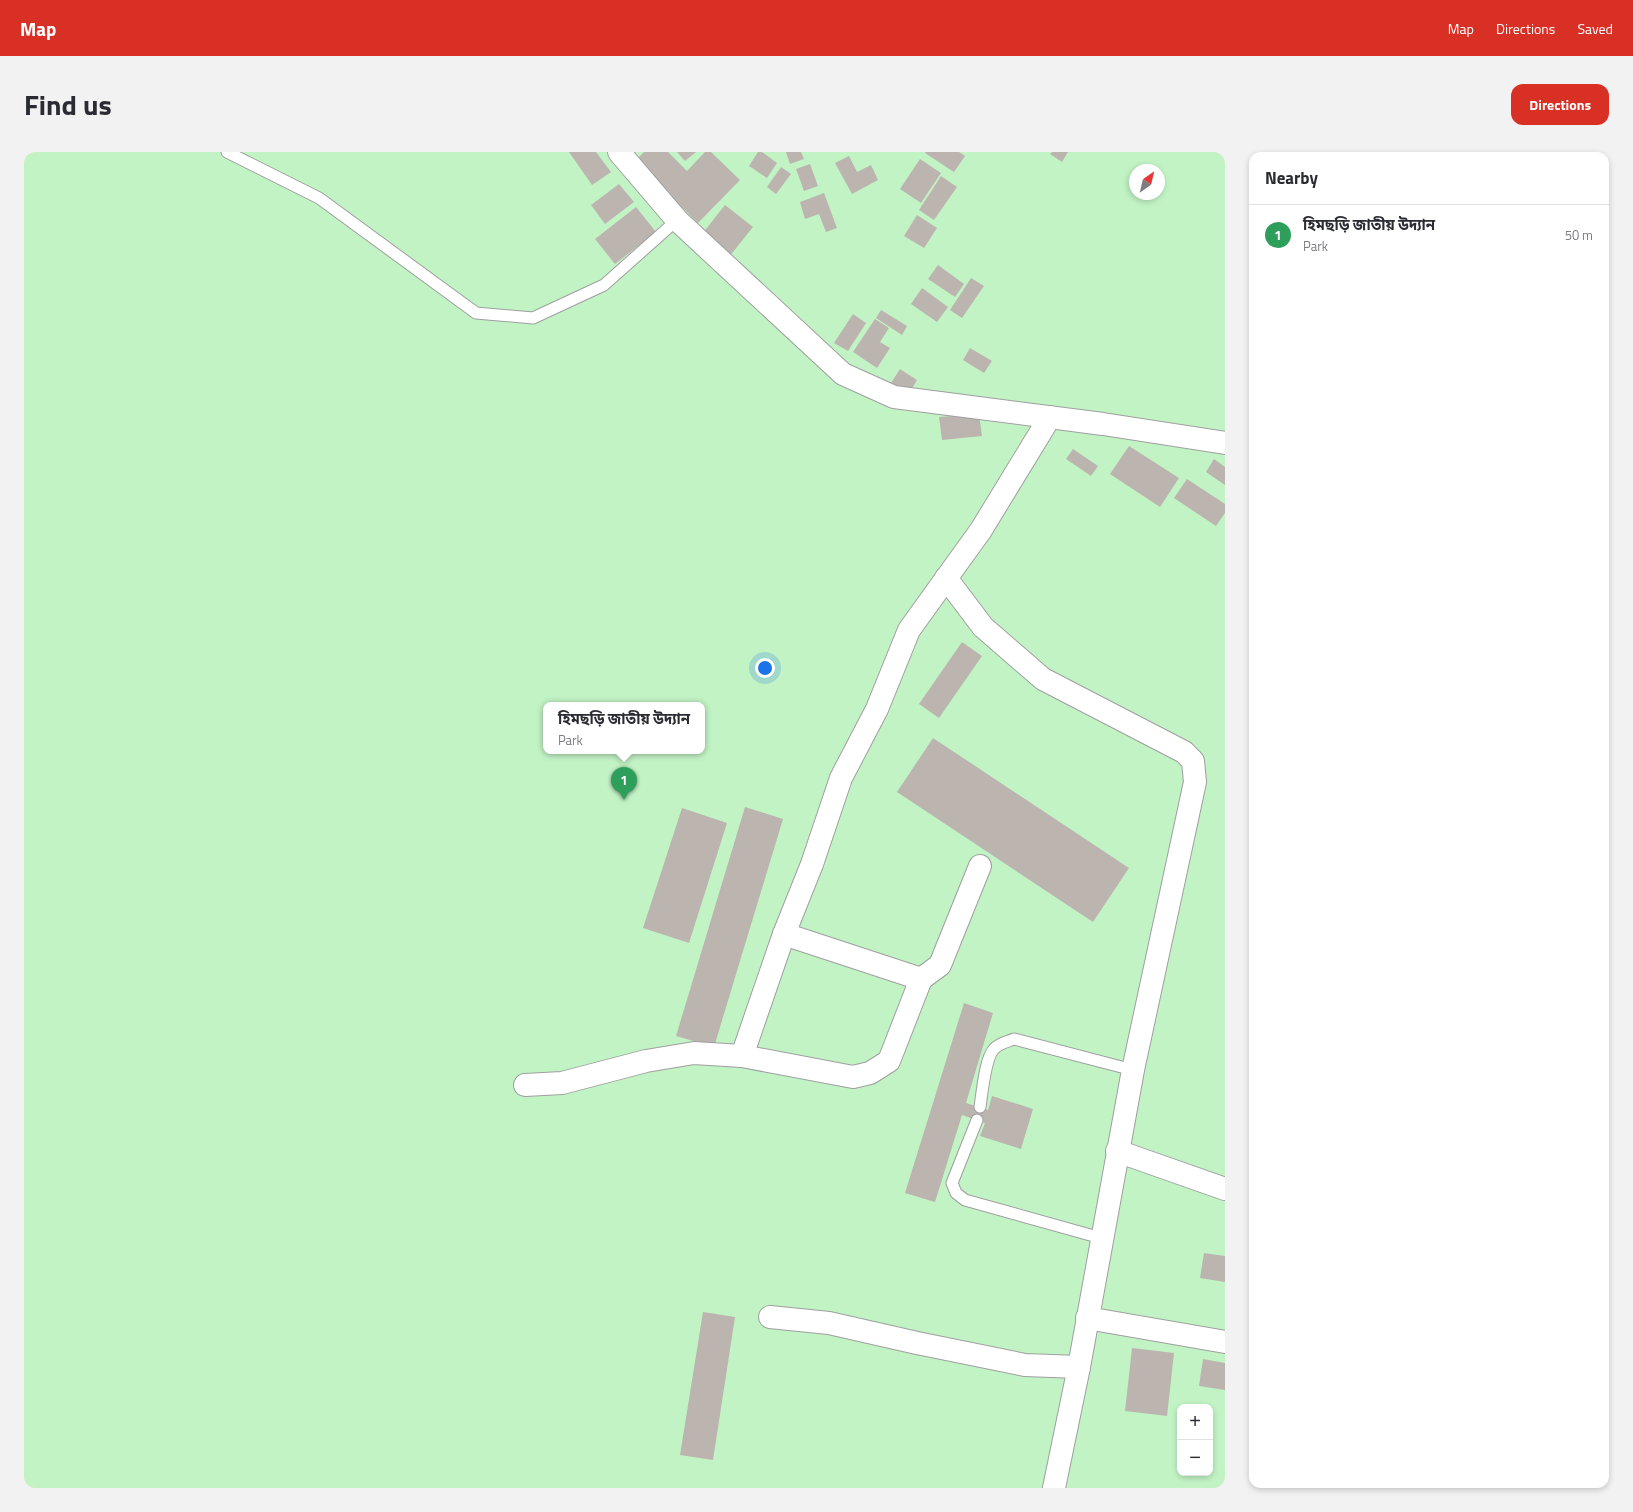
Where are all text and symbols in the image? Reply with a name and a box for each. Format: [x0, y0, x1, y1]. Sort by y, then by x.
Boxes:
text: Map [20, 14, 56, 43]
text: Map [1448, 18, 1474, 39]
text: Directions [1496, 18, 1555, 39]
text: Saved [1577, 18, 1613, 39]
text: Find us [24, 83, 112, 126]
button: Directions [1511, 84, 1609, 125]
north arrow [1129, 164, 1165, 200]
text: Nearby [1265, 165, 1318, 191]
text: হিমছড়ি জাতীয় উদ্যান [1303, 213, 1435, 236]
text: 1 [1274, 225, 1282, 245]
text: 50 m [1565, 225, 1593, 245]
text: Park [1303, 236, 1328, 256]
your location [755, 658, 775, 678]
popup [543, 702, 705, 754]
text: হিমছড়ি জাতীয় উদ্যান [558, 707, 690, 730]
text: Park [558, 730, 583, 750]
pin: 1 [611, 767, 637, 800]
map controls [1177, 1404, 1213, 1476]
button: + [1177, 1404, 1213, 1440]
button: − [1177, 1440, 1213, 1476]

